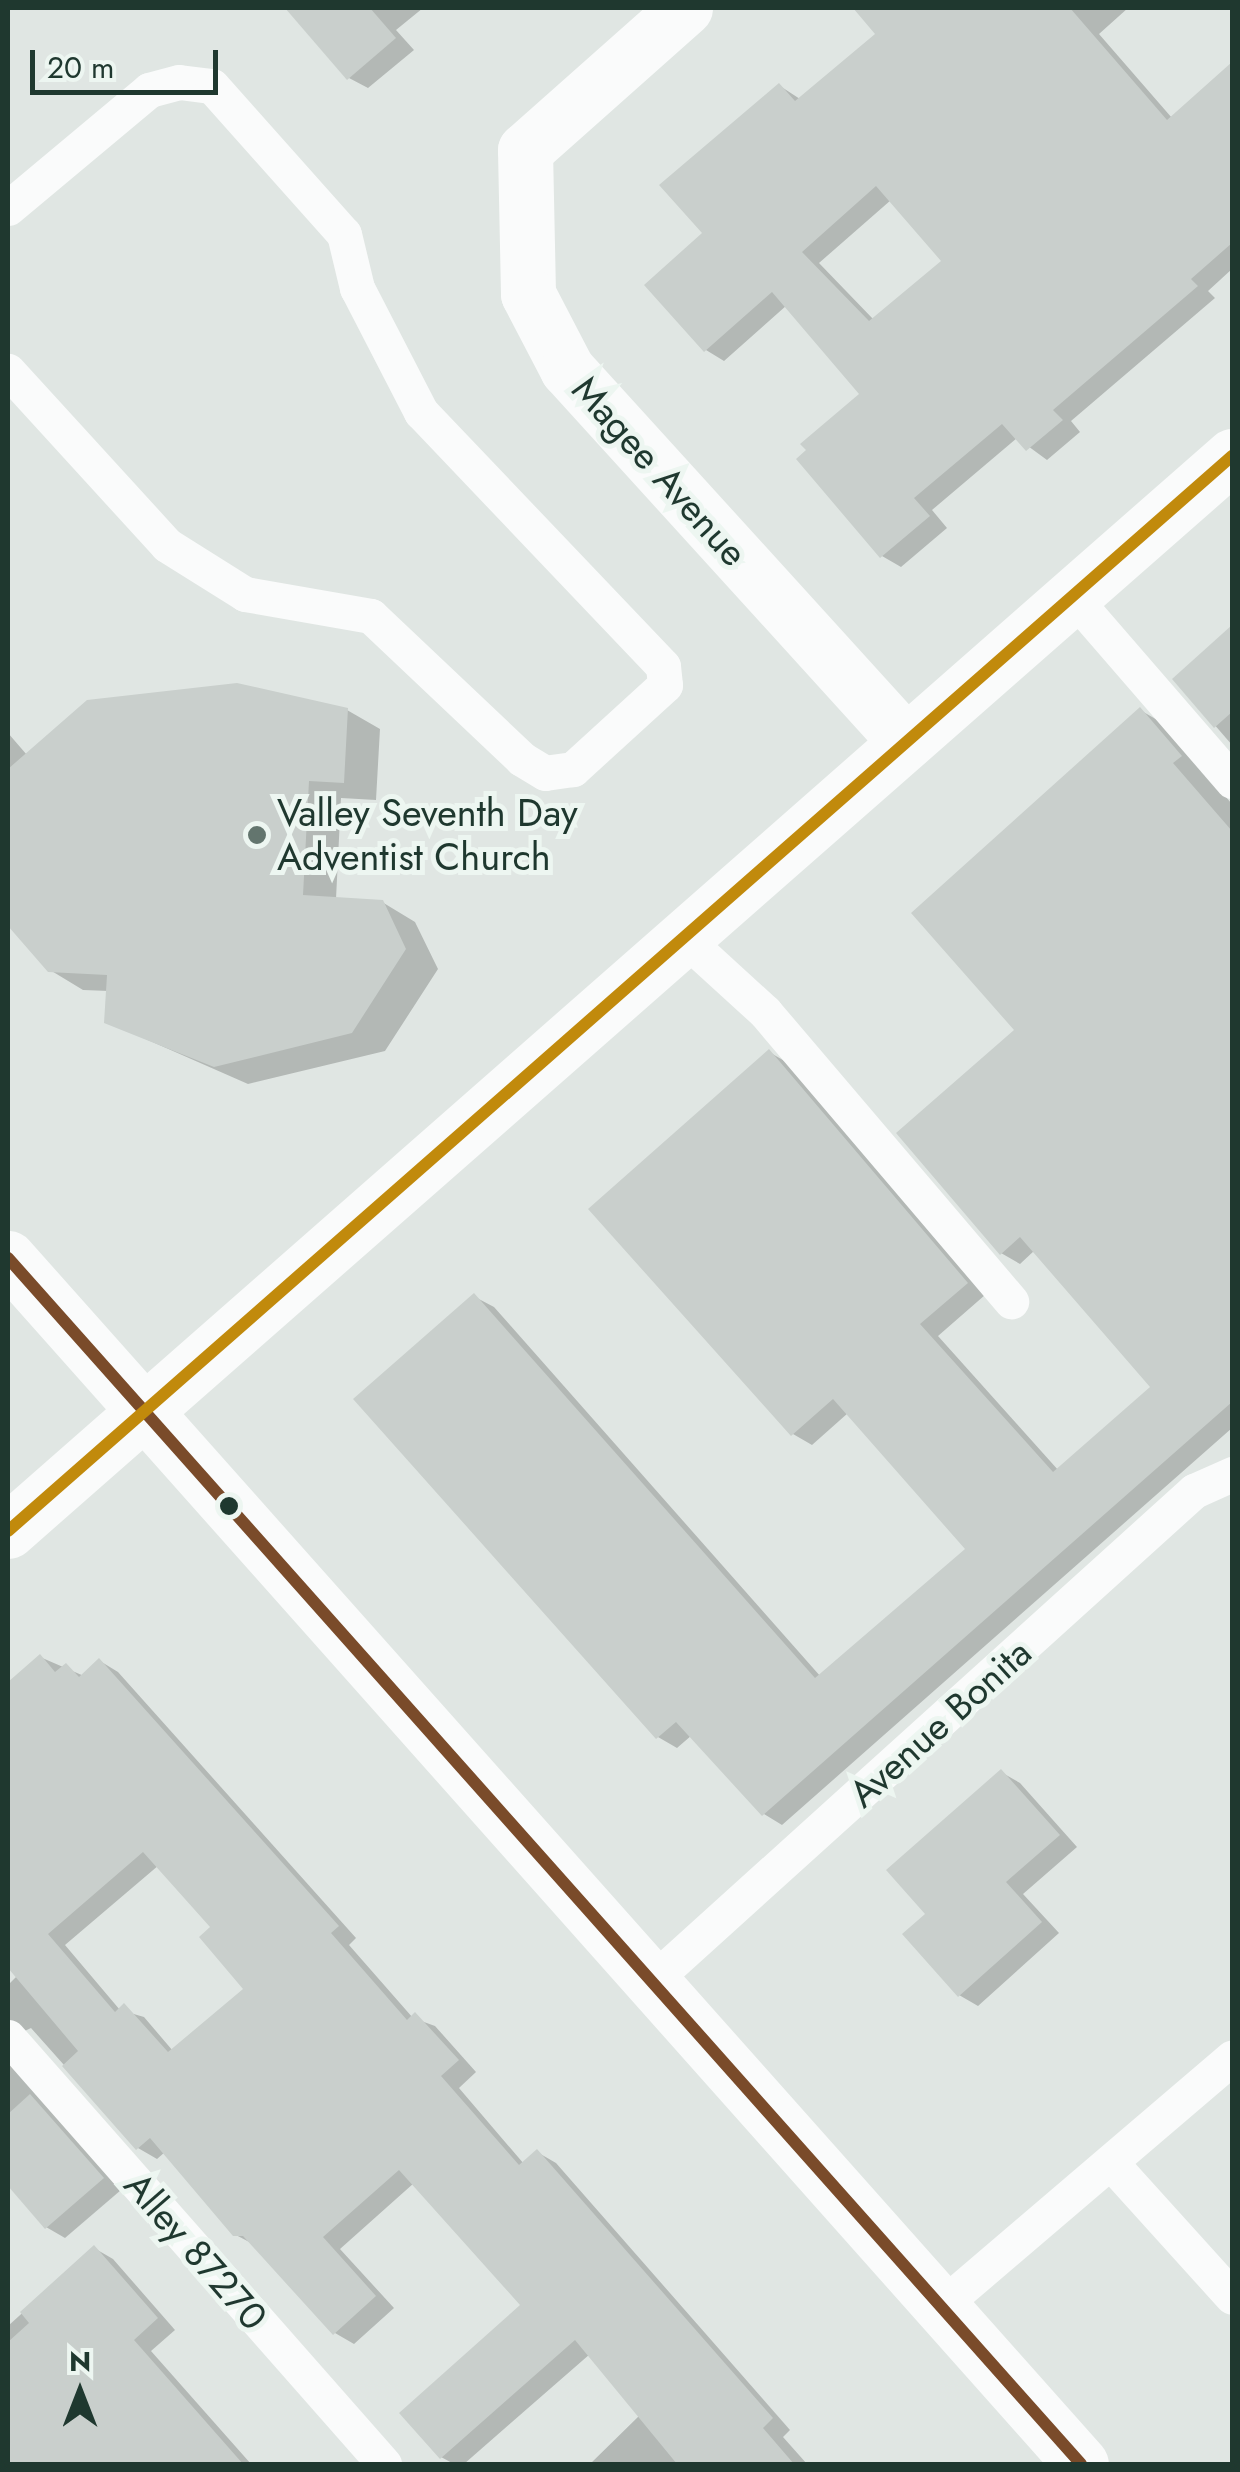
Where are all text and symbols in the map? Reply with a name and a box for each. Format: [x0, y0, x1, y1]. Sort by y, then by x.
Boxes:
scale bar [35, 30, 222, 92]
text: 20 m [47, 46, 114, 89]
street label: Magee Avenue [563, 367, 757, 575]
place label: Valley Seventh Day Adventist Church [277, 790, 578, 879]
marker: Valley Seventh Day Adventist Church [246, 824, 268, 846]
unlabelled marker [219, 1496, 239, 1516]
street label: Avenue Bonita [840, 1629, 1040, 1817]
street label: Alley 87270 [115, 2163, 277, 2339]
text: N [69, 2341, 91, 2382]
north arrow [30, 2342, 130, 2442]

